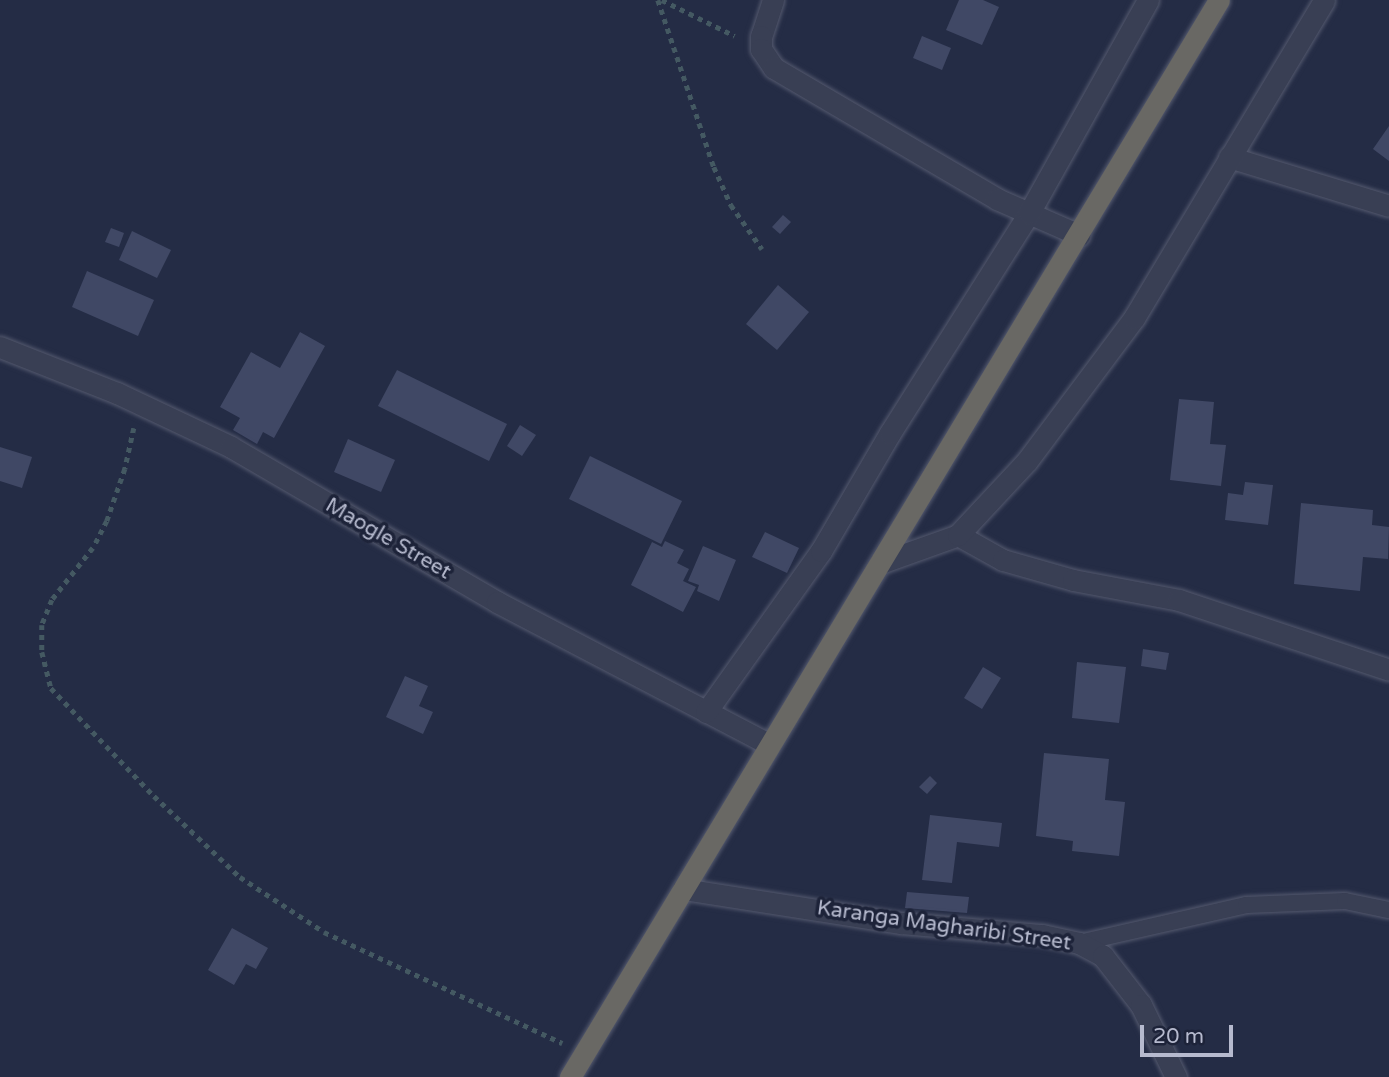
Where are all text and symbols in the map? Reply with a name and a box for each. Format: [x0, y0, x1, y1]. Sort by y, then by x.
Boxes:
street label: Maogle Street [321, 493, 455, 585]
street label: Karanga Magharibi Street [815, 896, 1073, 956]
scale bar [1144, 1010, 1237, 1054]
text: 20 m [1153, 1024, 1204, 1049]

